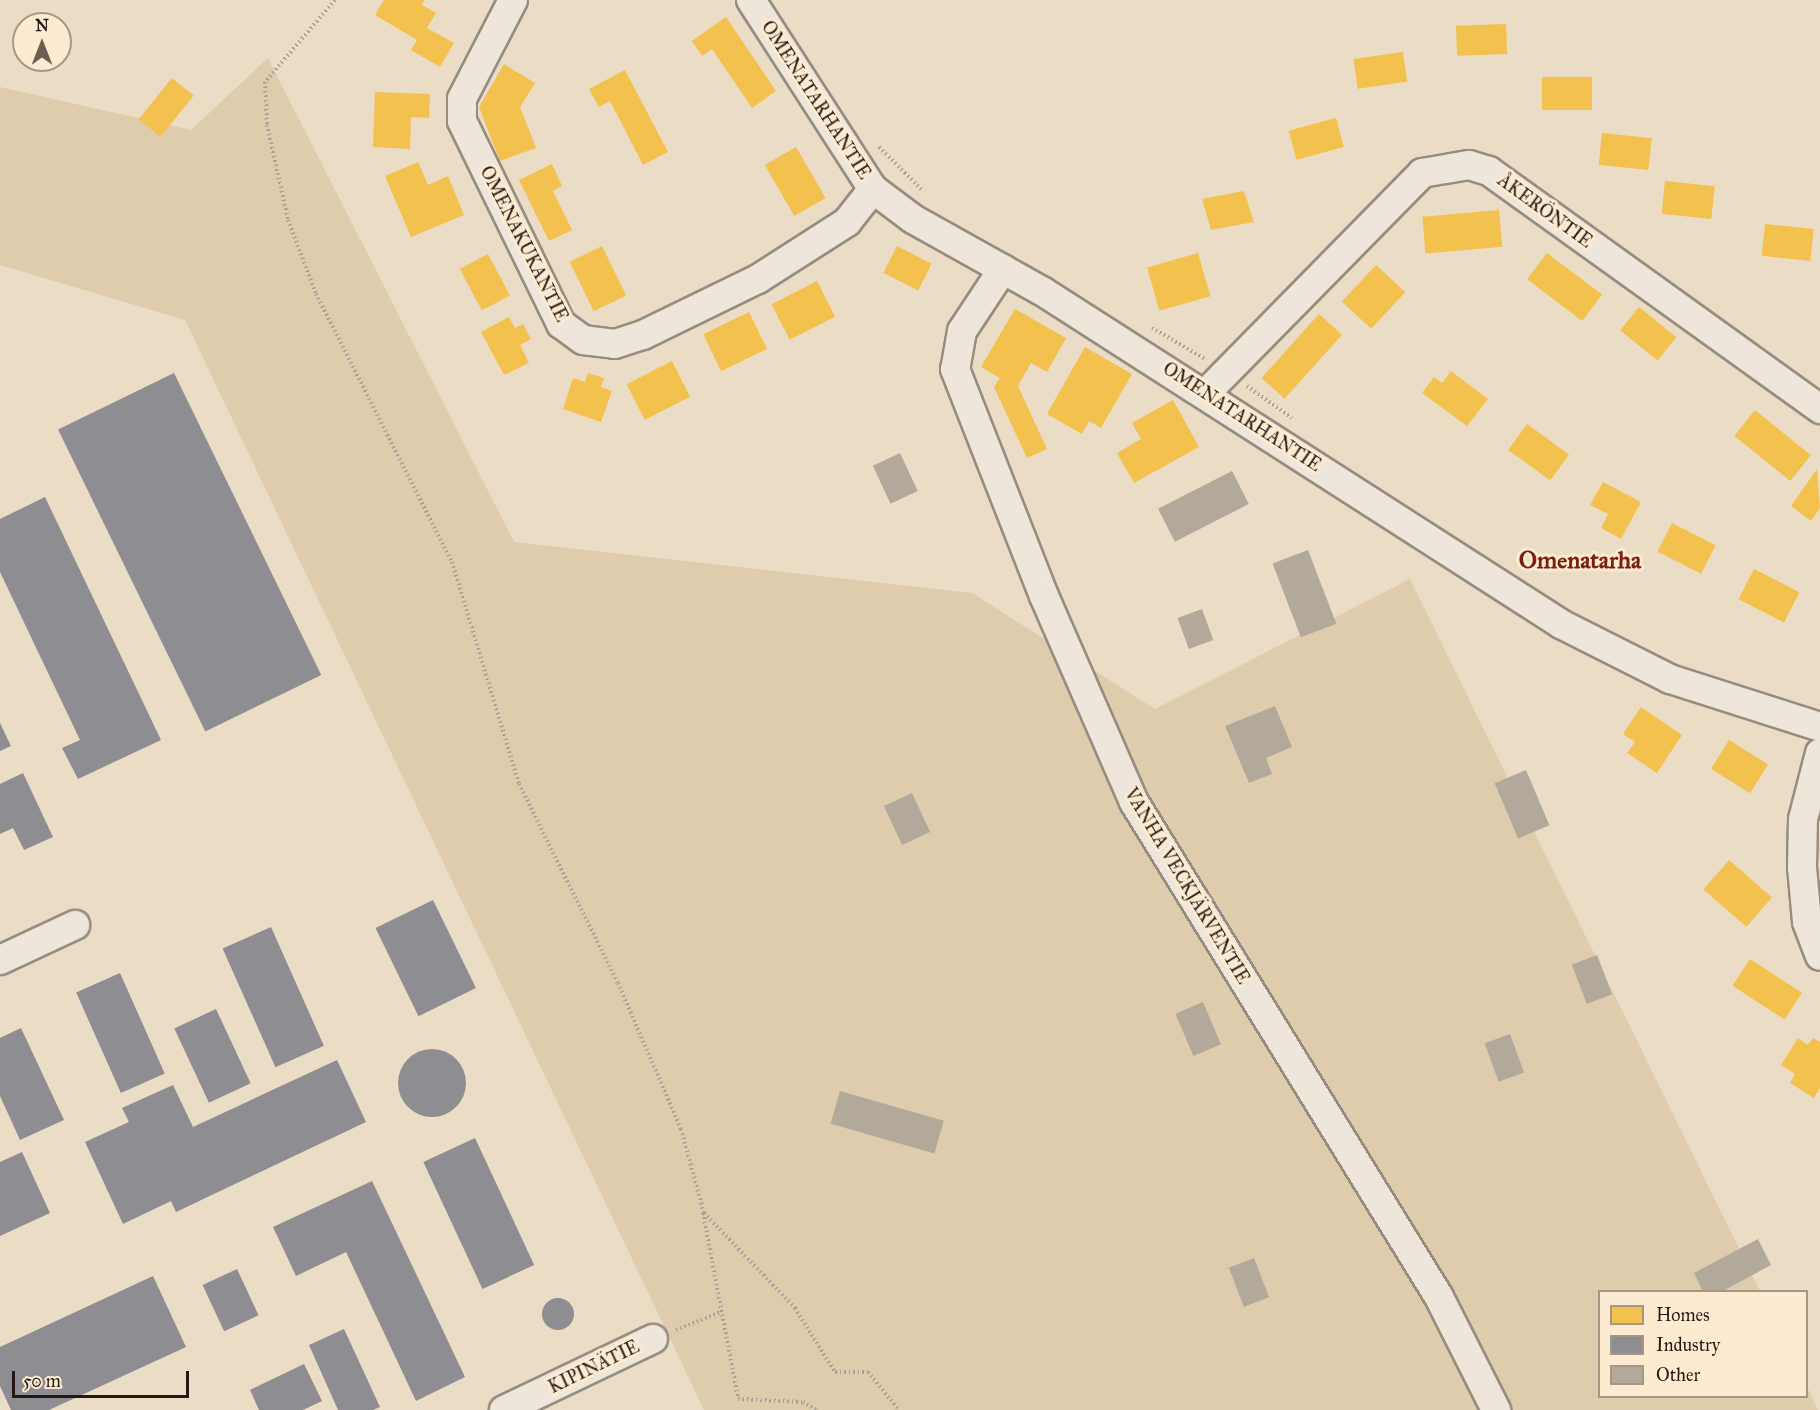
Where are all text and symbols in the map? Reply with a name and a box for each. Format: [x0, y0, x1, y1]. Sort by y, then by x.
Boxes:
north arrow [12, 12, 72, 72]
text: N [35, 16, 49, 35]
street label: OMENATARHANTIE [757, 17, 875, 183]
street label: OMENAKUKANTIE [475, 162, 573, 326]
street label: ÅKERÖNTIE [1493, 169, 1597, 253]
street label: OMENATARHANTIE [1159, 358, 1325, 476]
district label: Omenatarha [1519, 547, 1641, 575]
street label: VANHA VECKJÄRVENTIE [1120, 784, 1254, 988]
legend [1598, 1290, 1808, 1398]
text: Homes [1656, 1304, 1710, 1326]
text: Industry [1656, 1334, 1720, 1356]
street label: KIPINÄTIE [545, 1336, 643, 1398]
scale bar [15, 1359, 192, 1397]
text: Other [1656, 1364, 1700, 1386]
text: 50 m [23, 1370, 61, 1392]

